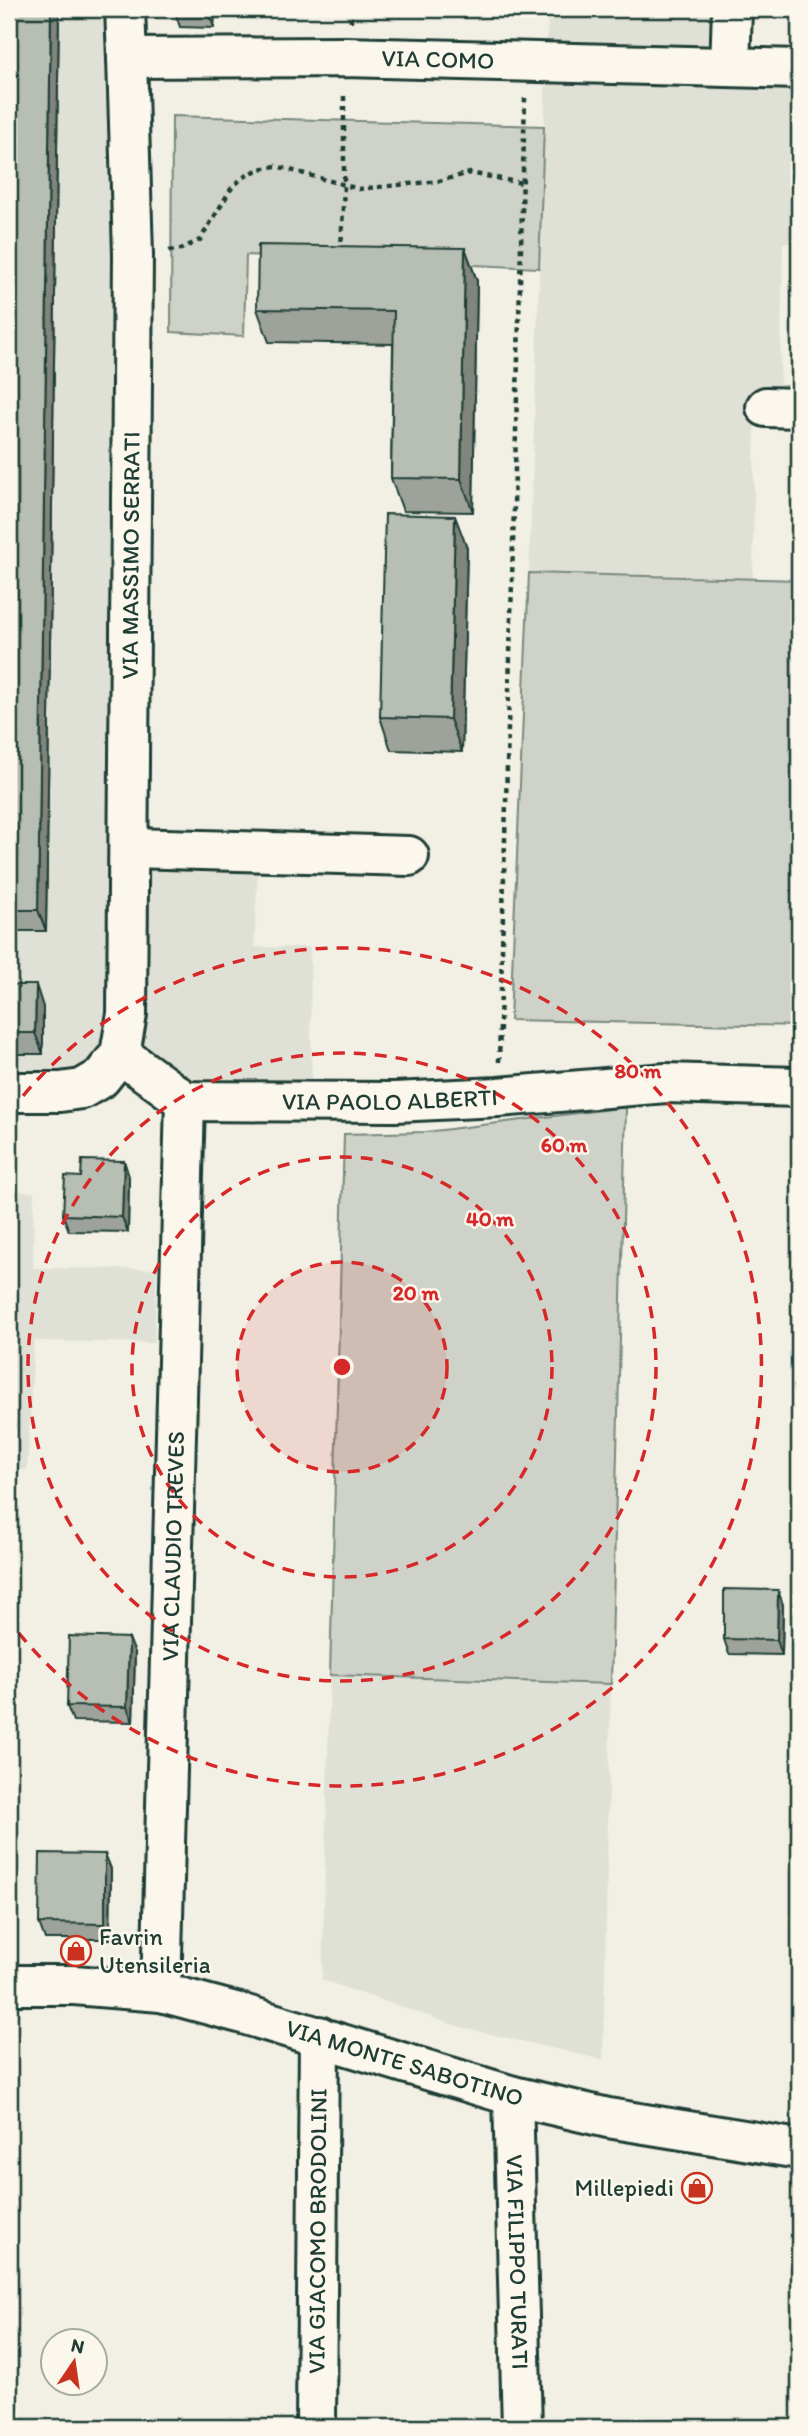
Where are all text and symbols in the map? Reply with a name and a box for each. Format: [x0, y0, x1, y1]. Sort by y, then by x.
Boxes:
street label: VIA COMO [381, 43, 495, 75]
street label: VIA MASSIMO SERRATI [115, 431, 146, 679]
text: 80 m [615, 1058, 662, 1083]
street label: VIA PAOLO ALBERTI [282, 1082, 498, 1116]
text: 60 m [541, 1132, 588, 1157]
text: 40 m [466, 1206, 514, 1231]
text: 20 m [393, 1280, 440, 1305]
centre of rings [330, 1355, 354, 1379]
street label: VIA CLAUDIO TREVES [155, 1431, 190, 1662]
place label: Favrin Utensileria [99, 1922, 211, 1979]
shop icon: Favrin Utensileria [59, 1934, 93, 1968]
street label: VIA MONTE SABOTINO [282, 2013, 526, 2112]
street label: VIA GIACOMO BRODOLINI [301, 2088, 333, 2374]
street label: VIA FILIPPO TURATI [501, 2154, 535, 2370]
shop icon: Millepiedi [680, 2171, 714, 2205]
place label: Millepiedi [574, 2173, 674, 2202]
north arrow [38, 2328, 108, 2398]
text: N [69, 2333, 87, 2359]

